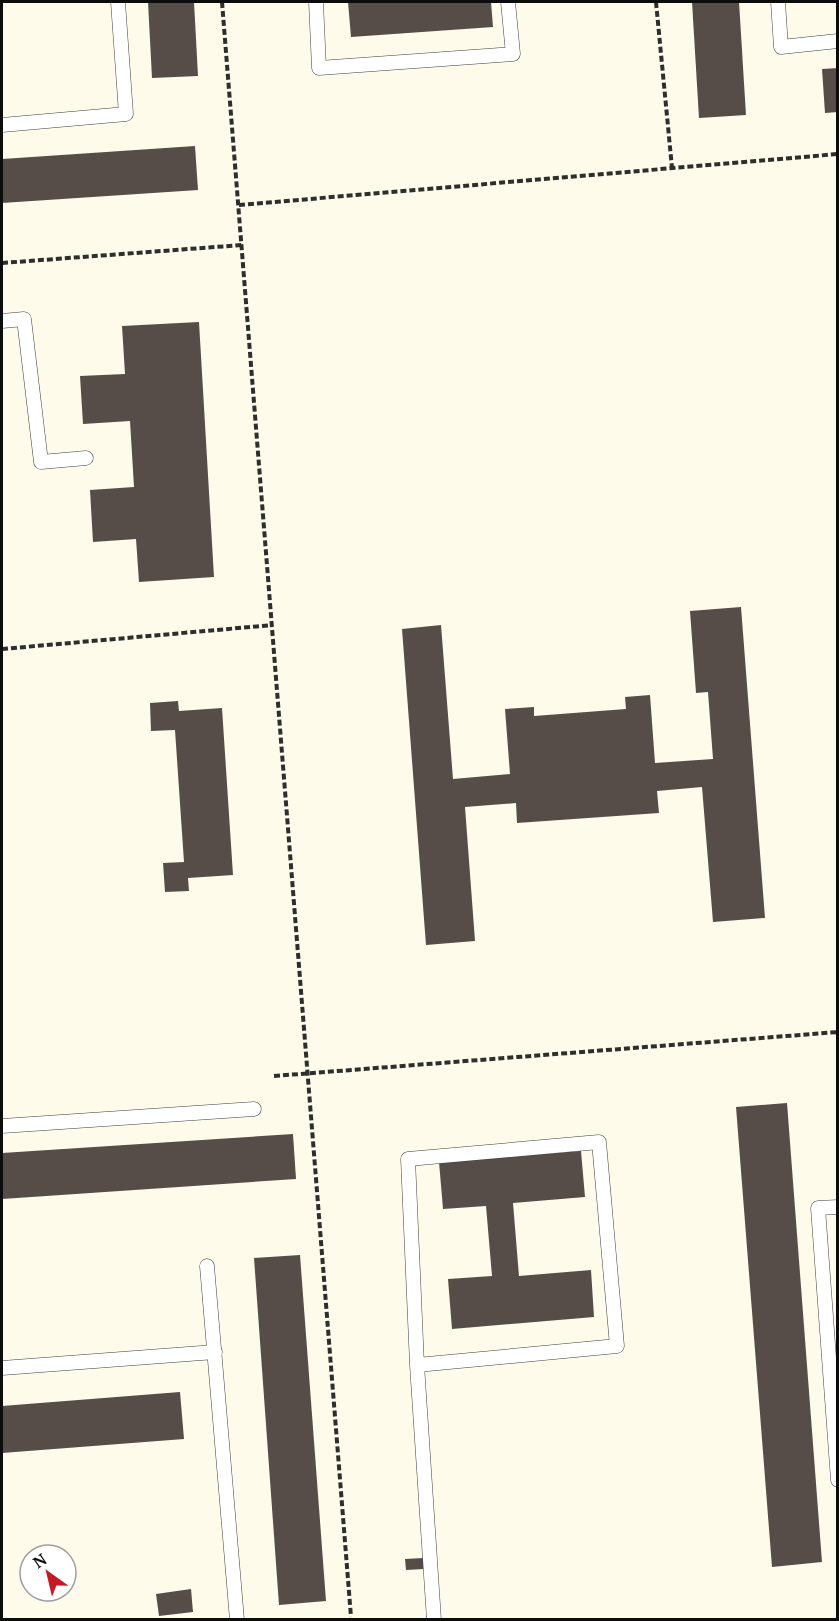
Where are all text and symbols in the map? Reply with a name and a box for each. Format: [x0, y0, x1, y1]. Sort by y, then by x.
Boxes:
north arrow [18, 1543, 78, 1603]
text: N [28, 1548, 51, 1573]

